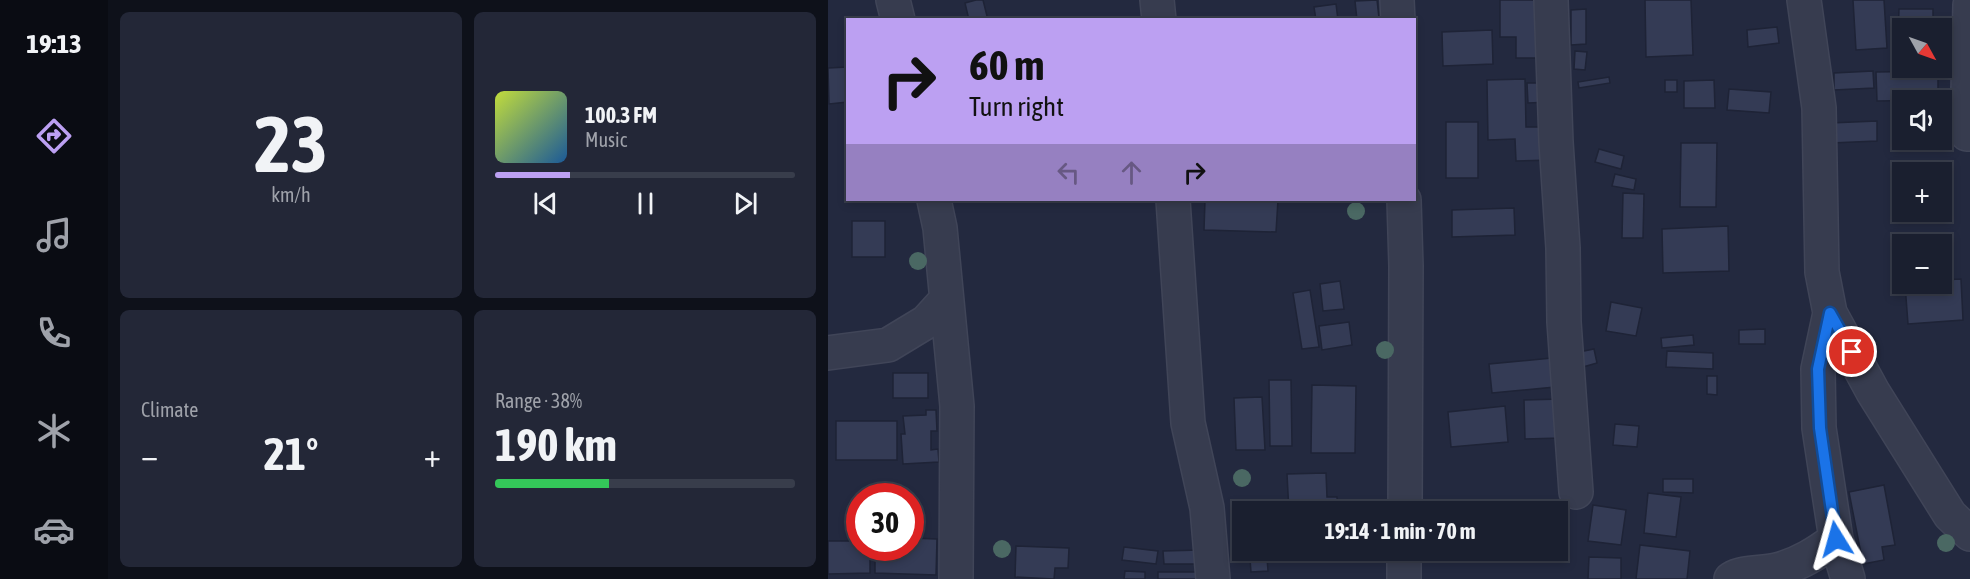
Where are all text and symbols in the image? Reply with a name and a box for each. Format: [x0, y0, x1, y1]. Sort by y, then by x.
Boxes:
north arrow [1892, 18, 1952, 78]
map controls [1892, 18, 1952, 294]
text: 19:13 [26, 28, 82, 59]
text: 60 m [969, 41, 1044, 89]
icon: right [870, 42, 948, 120]
button: sound [1892, 90, 1952, 150]
text: Turn right [969, 91, 1064, 122]
text: 23 [254, 99, 328, 189]
text: 100.3 FM [585, 102, 657, 128]
icon: directions [33, 115, 75, 157]
text: Music [585, 128, 627, 151]
icon: left [1052, 156, 1085, 189]
icon: ahead [1115, 156, 1148, 189]
icon: right [1178, 156, 1211, 189]
button: + [1892, 162, 1952, 222]
text: km/h [271, 183, 311, 206]
icon: previous [529, 187, 562, 220]
icon: pause [629, 187, 662, 220]
icon: next [729, 187, 762, 220]
icon: music [33, 214, 75, 256]
button: − [1892, 234, 1952, 294]
icon: phone [33, 312, 75, 354]
pin [1826, 326, 1877, 377]
icon: arrive [1835, 335, 1868, 368]
text: Range · 38% [495, 389, 582, 412]
text: Climate [141, 398, 198, 421]
icon: climate [33, 410, 75, 452]
text: 190 km [495, 419, 617, 471]
text: 21° [264, 428, 318, 480]
text: − [141, 436, 158, 474]
text: + [424, 436, 441, 474]
speed limit sign: 30 [846, 483, 924, 561]
position arrow [1804, 507, 1868, 571]
icon: car [33, 509, 75, 551]
text: 19:14 · 1 min · 70 m [1324, 518, 1476, 544]

